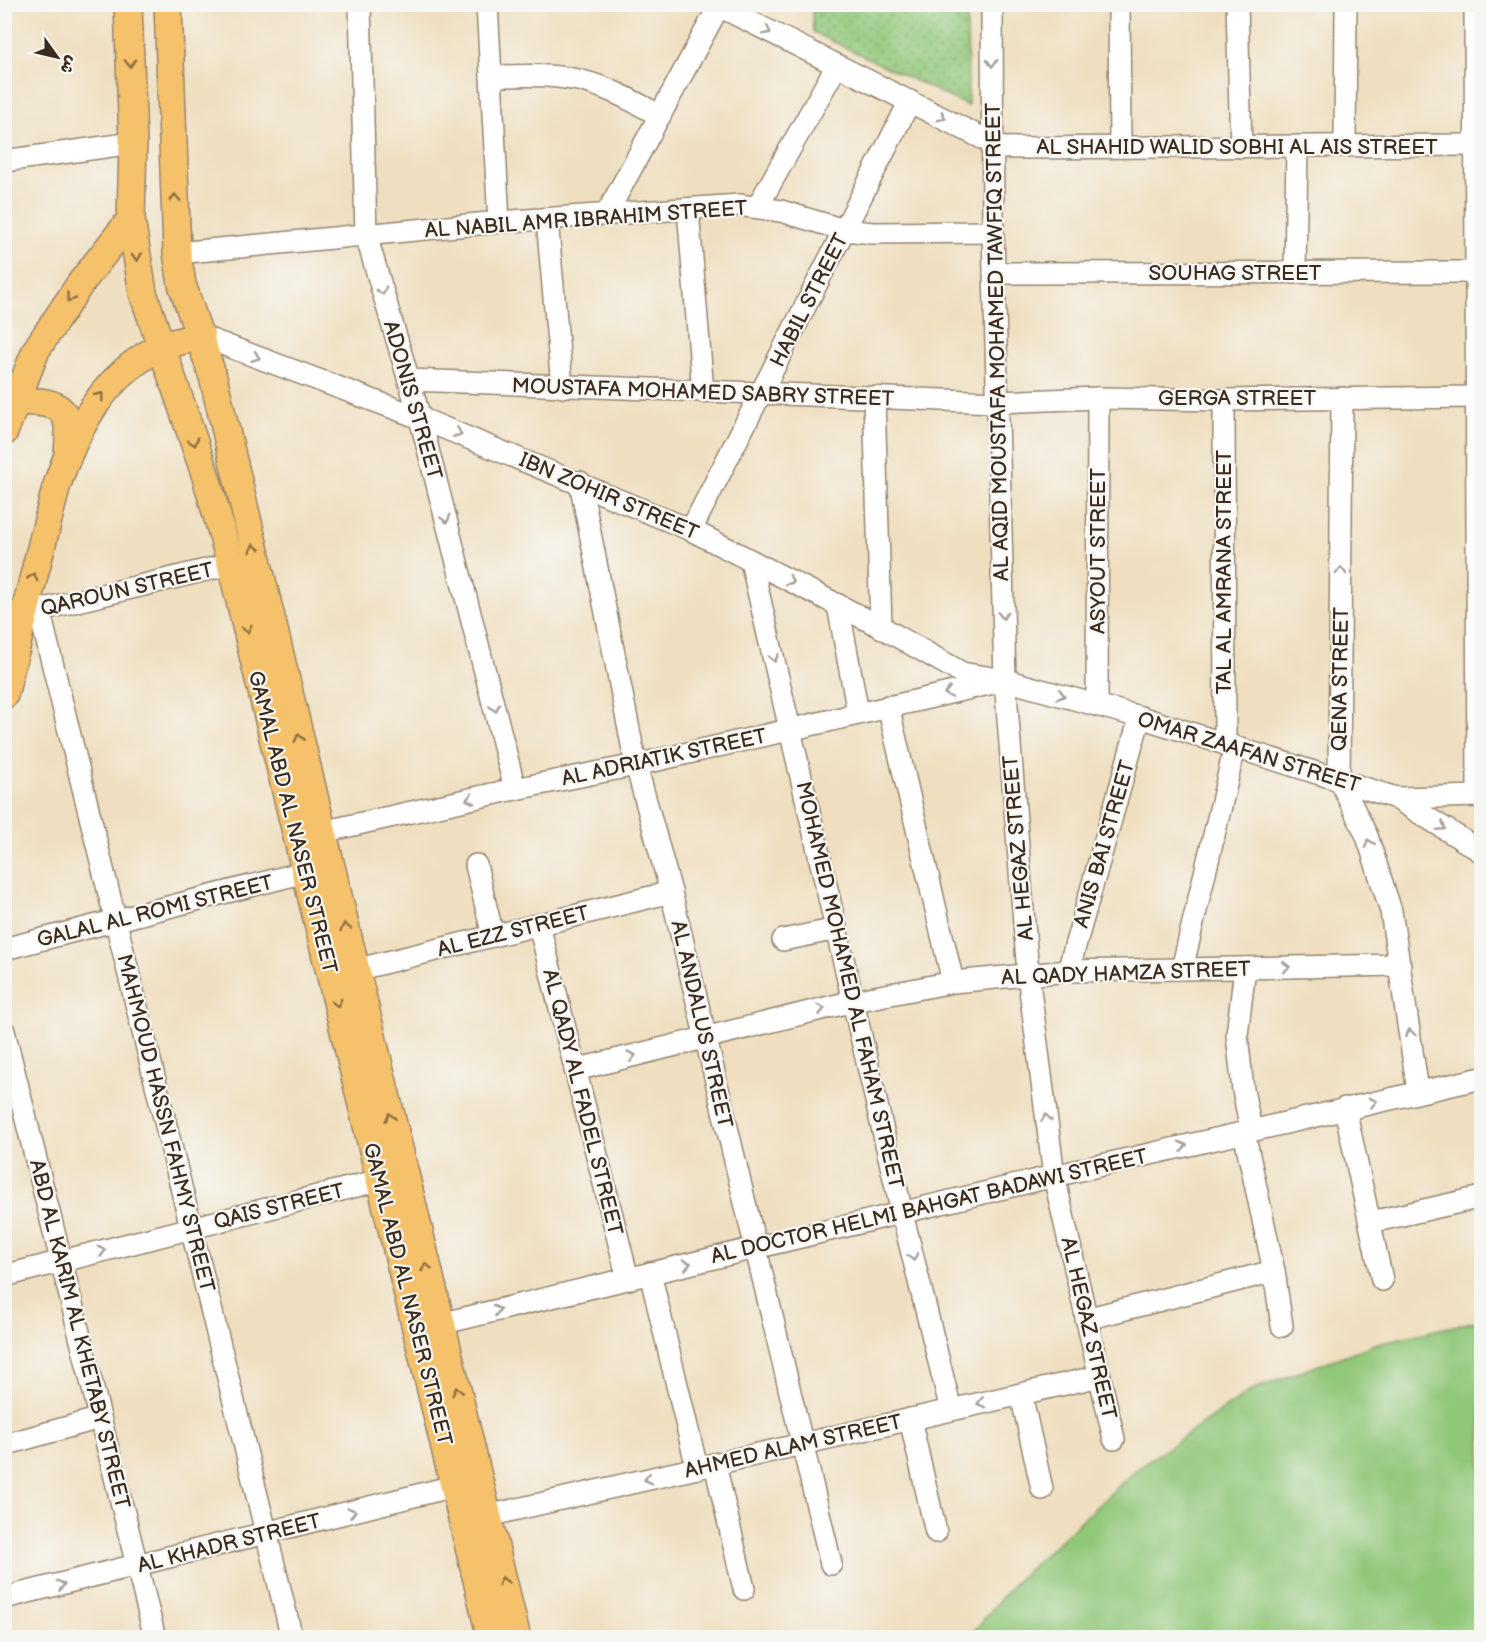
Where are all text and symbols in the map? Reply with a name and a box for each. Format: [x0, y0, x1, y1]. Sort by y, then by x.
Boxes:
one-way arrow [761, 23, 772, 35]
north arrow [27, 27, 87, 87]
text: ش [55, 52, 81, 77]
one-way arrow [123, 58, 136, 67]
one-way arrow [986, 58, 998, 67]
street label: AL AQID MOUSTAFA MOHAMED TAWFIQ STREET [981, 102, 1014, 581]
one-way arrow [936, 110, 947, 122]
street label: AL SHAHID WALID SOBHI AL AIS STREET [1036, 135, 1438, 160]
one-way arrow [169, 193, 182, 202]
street label: AL NABIL AMR IBRAHIM STREET [424, 196, 749, 243]
street label: HABIL STREET [765, 229, 854, 371]
one-way arrow [131, 253, 143, 262]
street label: SOUHAG STREET [1149, 261, 1322, 286]
one-way arrow [375, 285, 387, 296]
one-way arrow [66, 292, 77, 303]
street label: ADONIS STREET [378, 318, 447, 483]
one-way arrow [250, 349, 261, 362]
street label: MOUSTAFA MOHAMED SABRY STREET [511, 373, 895, 412]
street label: GERGA STREET [1158, 386, 1316, 411]
one-way arrow [93, 392, 104, 403]
one-way arrow [452, 426, 463, 438]
one-way arrow [187, 436, 200, 447]
street label: IBN ZOHIR STREET [515, 447, 703, 546]
street label: TAL AL AMRANA STREET [1212, 449, 1237, 694]
street label: ASYOUT STREET [1086, 468, 1111, 634]
one-way arrow [439, 514, 452, 524]
one-way arrow [248, 543, 261, 553]
street label: QAROUN STREET [38, 557, 216, 622]
one-way arrow [1335, 566, 1347, 575]
one-way arrow [25, 572, 38, 582]
one-way arrow [783, 573, 794, 585]
street label: QENA STREET [1327, 606, 1354, 751]
one-way arrow [997, 610, 1009, 619]
one-way arrow [239, 624, 252, 634]
one-way arrow [766, 653, 779, 663]
street label: GAMAL ABD AL NASER STREET [243, 668, 342, 977]
one-way arrow [943, 685, 953, 698]
one-way arrow [1056, 688, 1066, 701]
one-way arrow [487, 703, 500, 713]
street label: OMAR ZAAFAN STREET [1134, 707, 1364, 798]
street label: AL ADRIATIK STREET [559, 723, 769, 791]
one-way arrow [294, 733, 307, 743]
street label: AL HEGAZ STREET [998, 754, 1039, 942]
street label: ANIS BAI STREET [1069, 757, 1140, 931]
street label: MOHAMED MOHAMED AL FAHAM STREET [790, 779, 909, 1192]
one-way arrow [466, 791, 476, 804]
one-way arrow [1436, 820, 1447, 831]
one-way arrow [1364, 838, 1376, 849]
street label: GALAL AL ROMI STREET [34, 870, 276, 953]
street label: AL EZZ STREET [435, 900, 592, 962]
street label: AL ANDALUS STREET [665, 918, 738, 1131]
one-way arrow [339, 923, 352, 933]
street label: MAHMOUD HASSN FAHMY STREET [111, 952, 220, 1295]
street label: AL QADY HAMZA STREET [1001, 957, 1251, 990]
one-way arrow [1282, 961, 1291, 974]
street label: AL QADY AL FADEL STREET [537, 966, 628, 1238]
one-way arrow [330, 997, 343, 1007]
one-way arrow [816, 1003, 826, 1016]
one-way arrow [1404, 1029, 1416, 1038]
one-way arrow [627, 1050, 637, 1063]
one-way arrow [1367, 1096, 1377, 1109]
one-way arrow [385, 1112, 398, 1122]
one-way arrow [1041, 1114, 1053, 1123]
street label: GAMAL ABD AL NASER STREET [358, 1140, 457, 1449]
one-way arrow [1178, 1140, 1188, 1153]
street label: AL DOCTOR HELMI BAHGAT BADAWI STREET [708, 1144, 1150, 1269]
street label: ABD AL KARIM AL KHETABY STREET [24, 1157, 135, 1512]
street label: QAIS STREET [211, 1178, 347, 1235]
street label: AL HEGAZ STREET [1055, 1235, 1122, 1422]
one-way arrow [97, 1246, 107, 1259]
one-way arrow [906, 1252, 918, 1262]
one-way arrow [681, 1259, 691, 1272]
one-way arrow [421, 1262, 434, 1272]
one-way arrow [492, 1304, 502, 1317]
one-way arrow [451, 1387, 464, 1397]
one-way arrow [977, 1396, 987, 1409]
street label: AHMED ALAM STREET [682, 1409, 905, 1484]
one-way arrow [643, 1472, 653, 1485]
one-way arrow [347, 1506, 357, 1519]
street label: AL KHADR STREET [135, 1509, 324, 1578]
one-way arrow [497, 1576, 510, 1586]
one-way arrow [56, 1579, 66, 1592]

